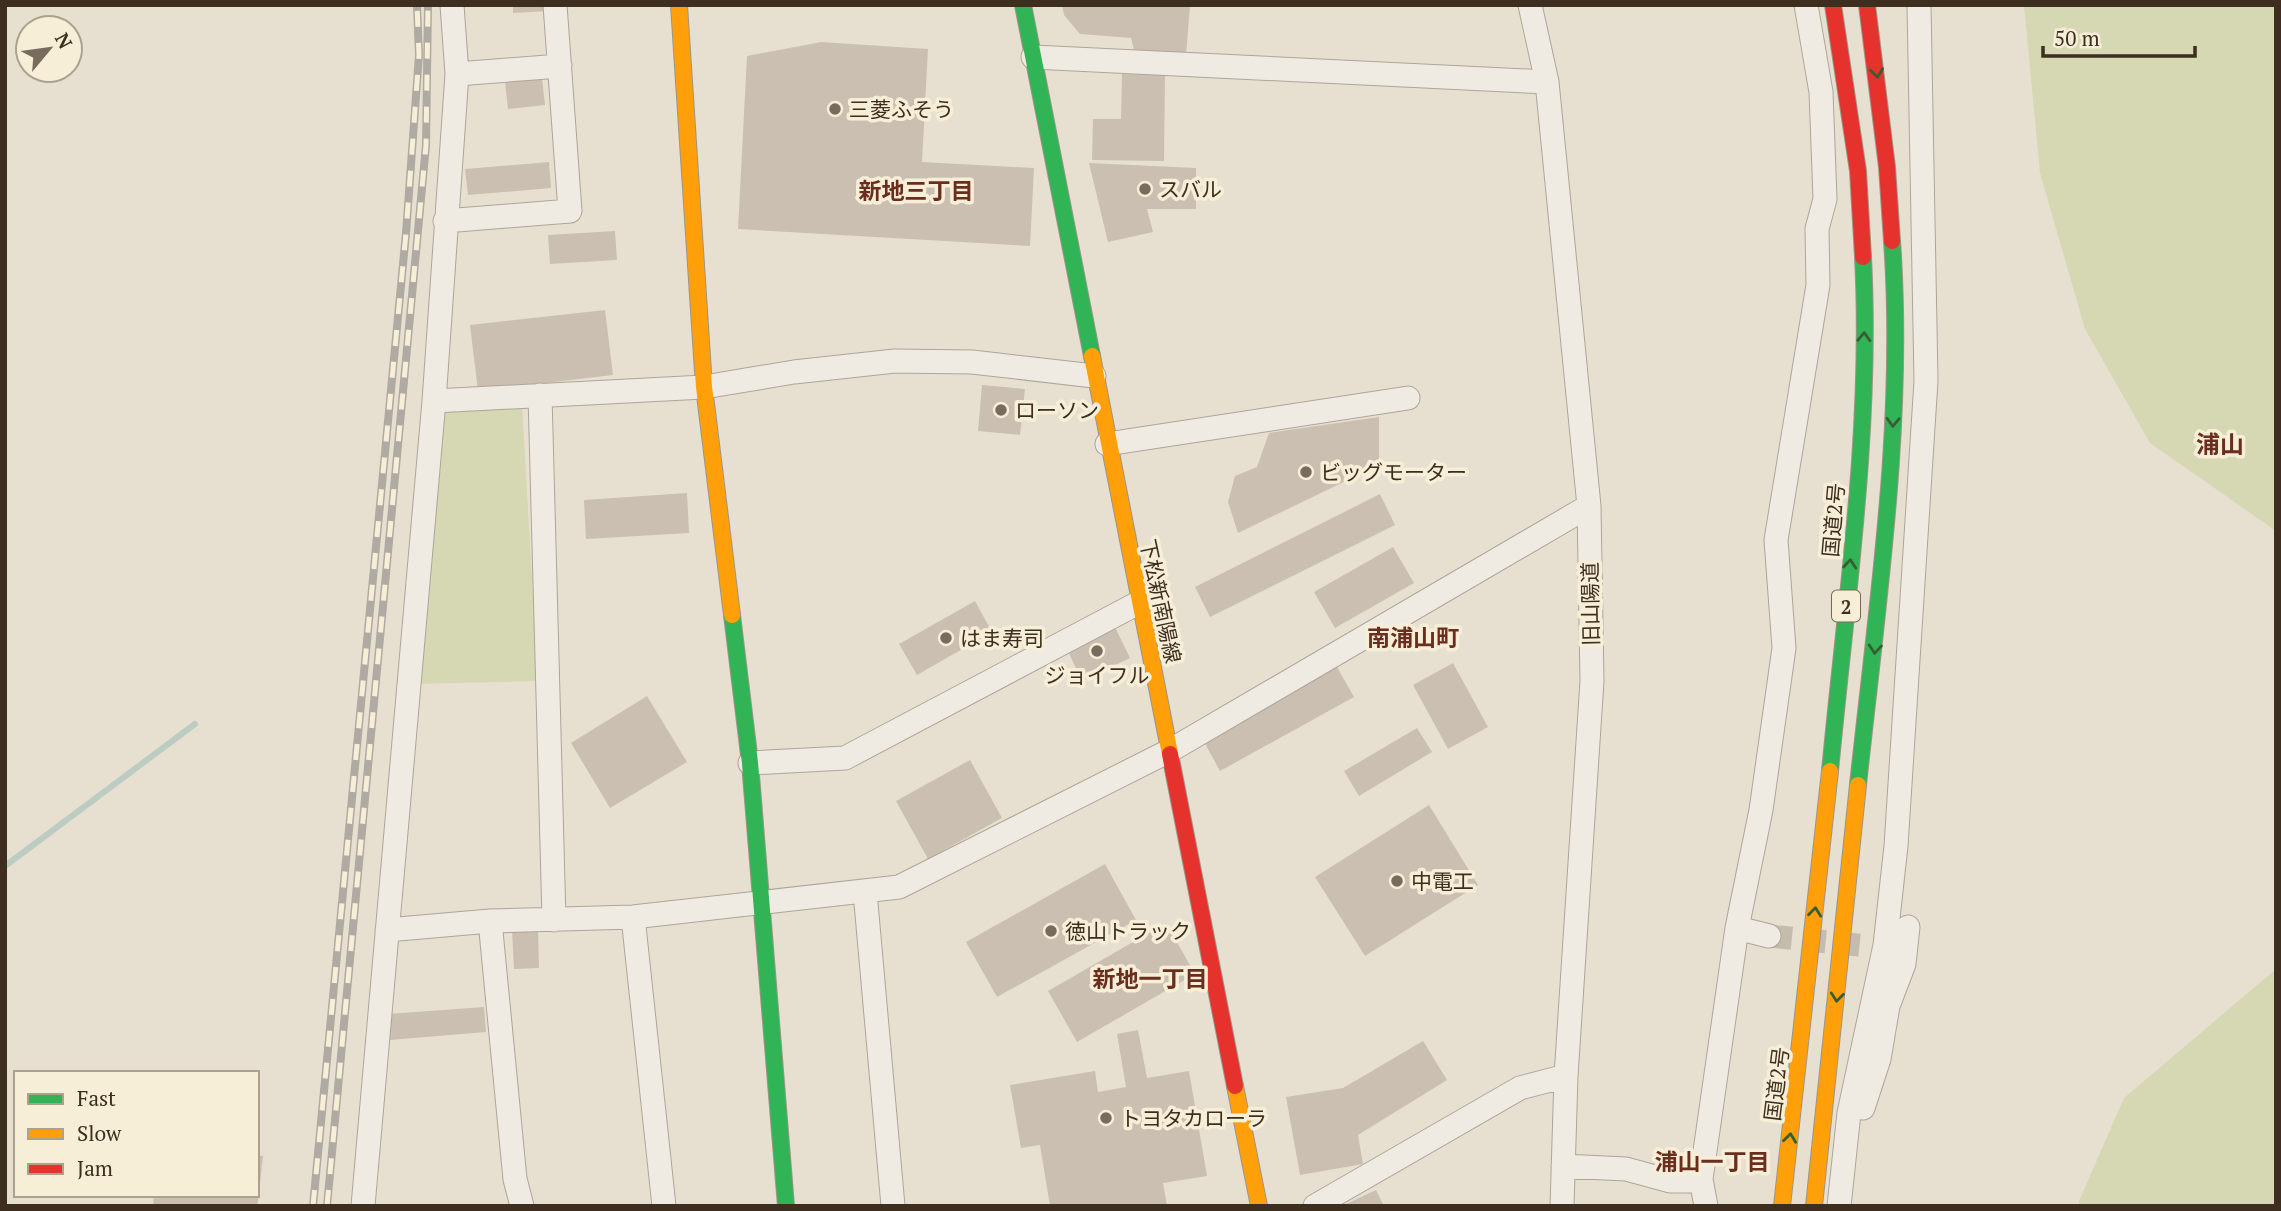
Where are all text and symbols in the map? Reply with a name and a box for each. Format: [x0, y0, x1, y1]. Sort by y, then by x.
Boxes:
north arrow [14, 14, 84, 84]
scale bar [2043, 14, 2195, 58]
text: 50 m [2054, 24, 2100, 52]
text: N [50, 28, 79, 53]
one-way arrow [1869, 67, 1884, 79]
place label: 三菱ふそう [849, 95, 954, 123]
marker: 三菱ふそう [827, 101, 843, 117]
district label: 新地三丁目 [859, 175, 974, 206]
place label: スバル [1159, 175, 1222, 203]
marker: スバル [1137, 181, 1153, 197]
one-way arrow [1856, 331, 1872, 341]
place label: ローソン [1015, 396, 1099, 424]
marker: ローソン [993, 402, 1009, 418]
one-way arrow [1885, 417, 1900, 428]
district label: 浦山 [2196, 428, 2244, 460]
place label: ビッグモーター [1320, 458, 1467, 486]
marker: ビッグモーター [1298, 464, 1314, 480]
street label: 国道2号 [1816, 482, 1850, 558]
street label: 下松新南陽線 [1134, 536, 1188, 666]
one-way arrow [1843, 558, 1858, 569]
street label: 旧山陽道 [1575, 562, 1605, 646]
road number: 2 [1832, 590, 1860, 622]
district label: 南浦山町 [1367, 622, 1459, 653]
place label: はま寿司 [960, 624, 1044, 652]
marker: はま寿司 [938, 630, 954, 646]
marker: ジョイフル [1089, 643, 1105, 659]
one-way arrow [1868, 643, 1883, 654]
place label: ジョイフル [1045, 661, 1150, 689]
place label: 中電工 [1411, 867, 1474, 895]
marker: 中電工 [1389, 873, 1405, 889]
one-way arrow [1808, 906, 1823, 918]
place label: 徳山トラック [1065, 917, 1191, 945]
marker: 徳山トラック [1043, 923, 1059, 939]
district label: 新地一丁目 [1093, 963, 1208, 994]
one-way arrow [1830, 991, 1845, 1002]
street label: 国道2号 [1758, 1045, 1794, 1123]
legend [14, 1071, 259, 1197]
text: Fast [77, 1084, 116, 1112]
place label: トヨタカローラ [1120, 1104, 1267, 1132]
marker: トヨタカローラ [1098, 1110, 1114, 1126]
text: Slow [77, 1119, 122, 1147]
one-way arrow [1783, 1132, 1798, 1144]
district label: 浦山一丁目 [1655, 1146, 1770, 1177]
text: Jam [77, 1154, 113, 1182]

